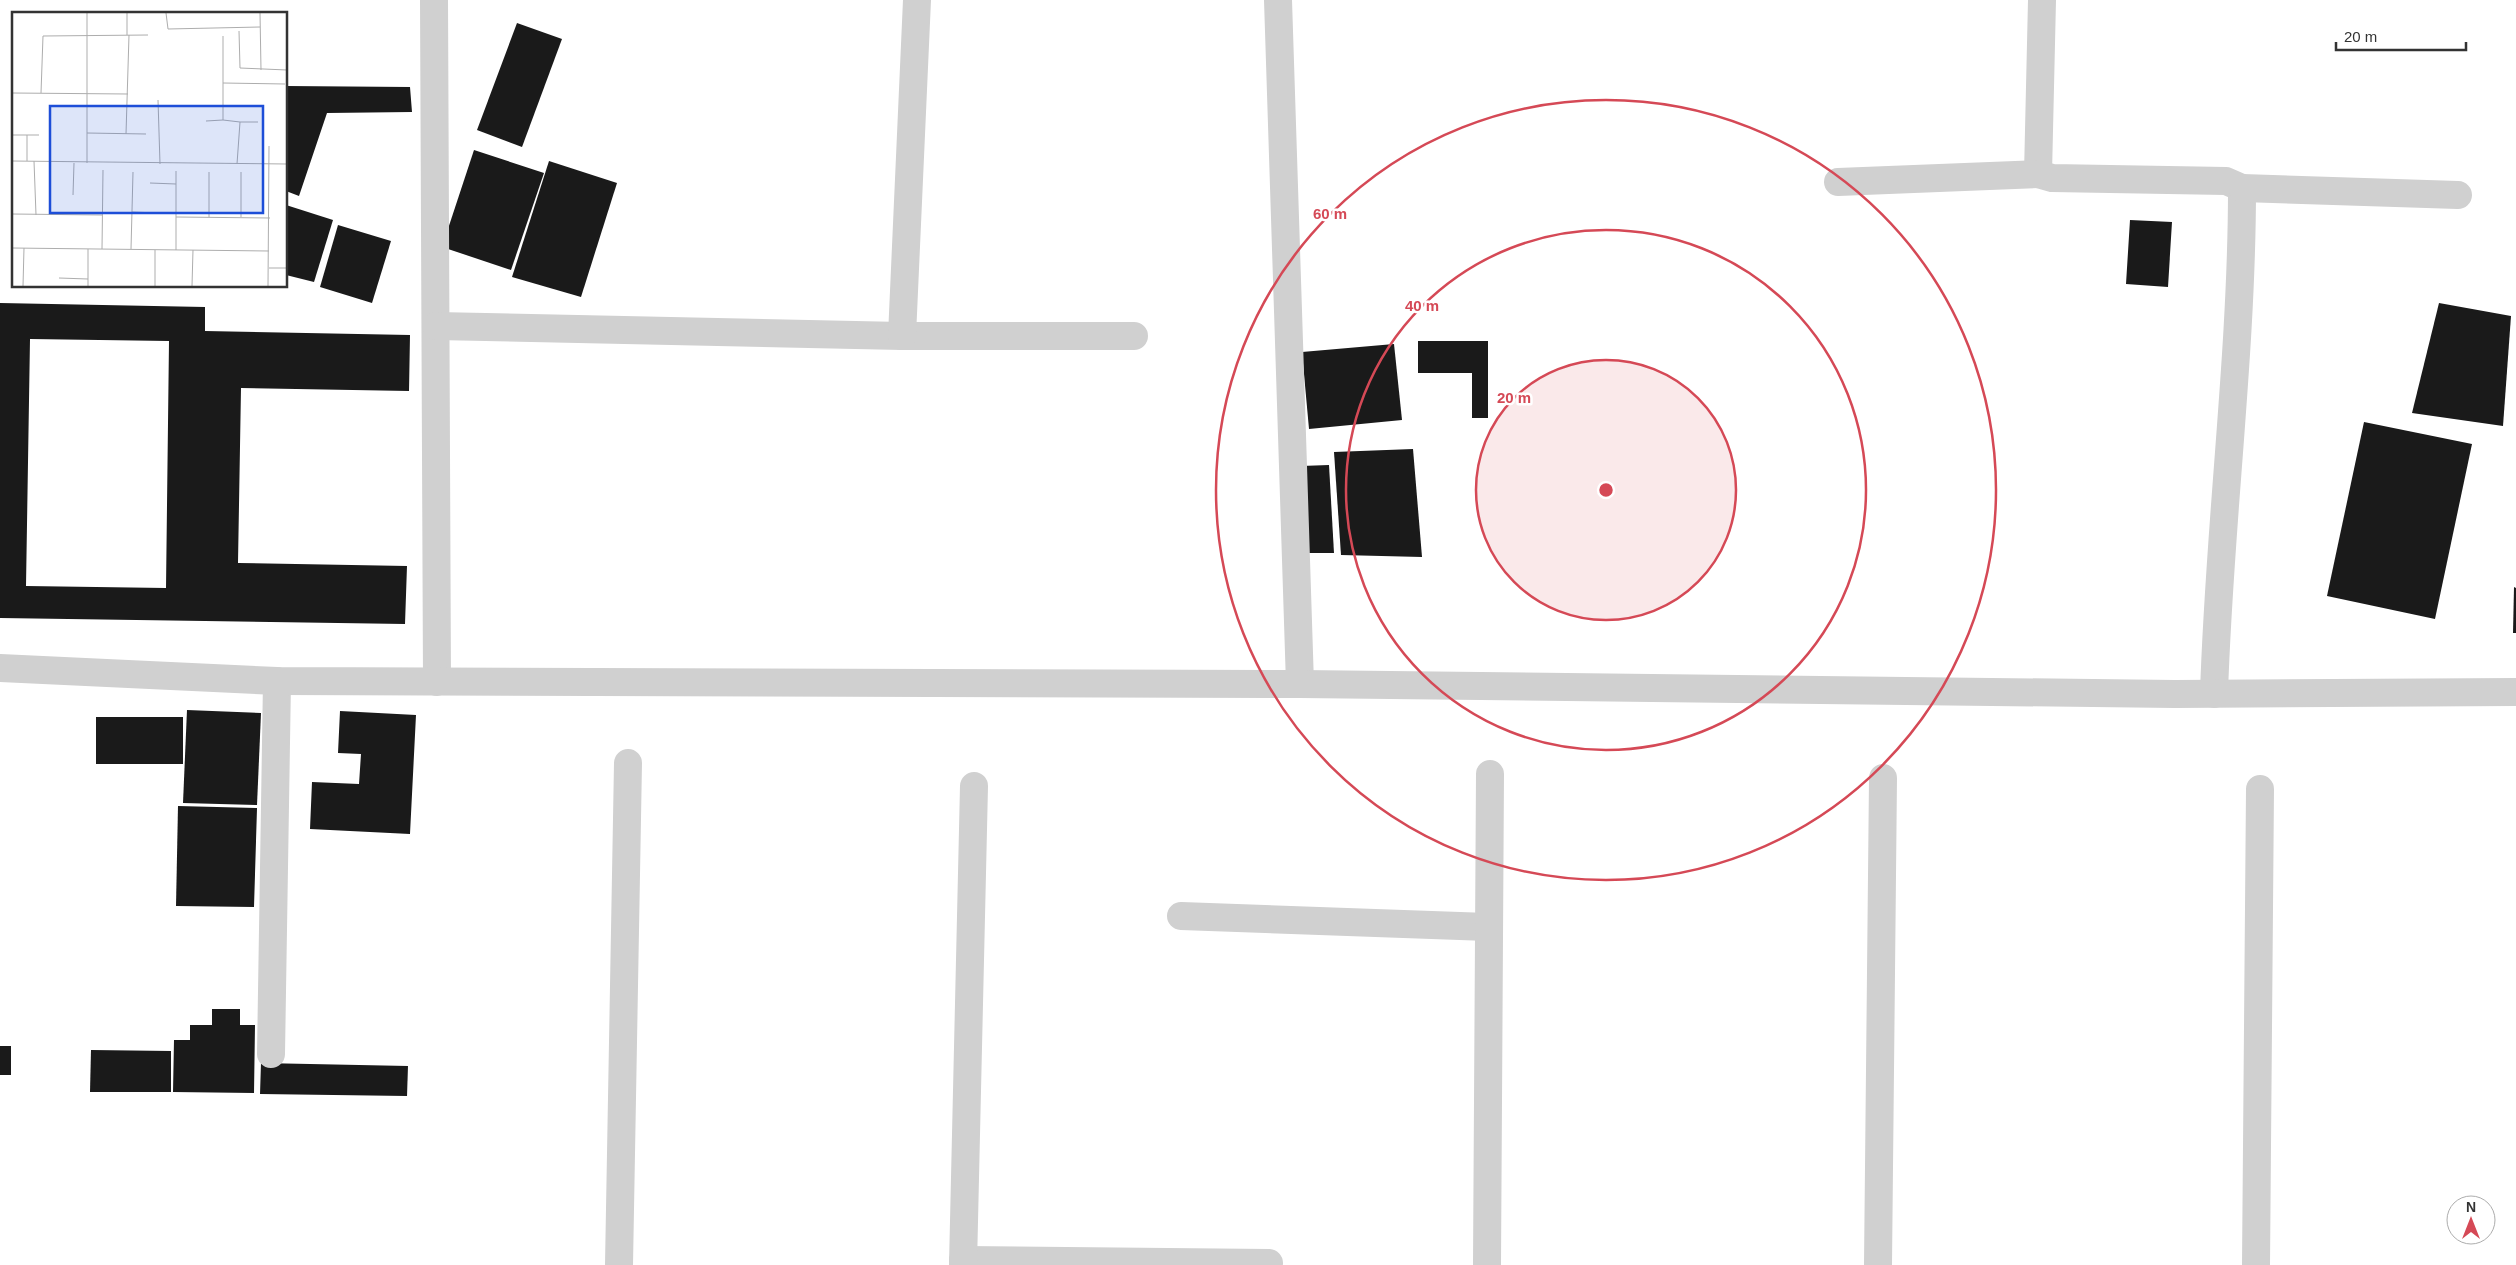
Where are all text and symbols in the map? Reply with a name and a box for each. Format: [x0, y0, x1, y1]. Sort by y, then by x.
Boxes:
inset map [12, 12, 288, 288]
scale bar [2336, 20, 2466, 52]
text: 20 m [2344, 28, 2377, 45]
text: 60 m [1313, 205, 1347, 222]
text: 40 m [1405, 297, 1439, 314]
text: 20 m [1497, 389, 1531, 406]
centre of rings [1597, 481, 1615, 499]
north arrow [2446, 1195, 2496, 1245]
text: N [2466, 1199, 2476, 1215]

